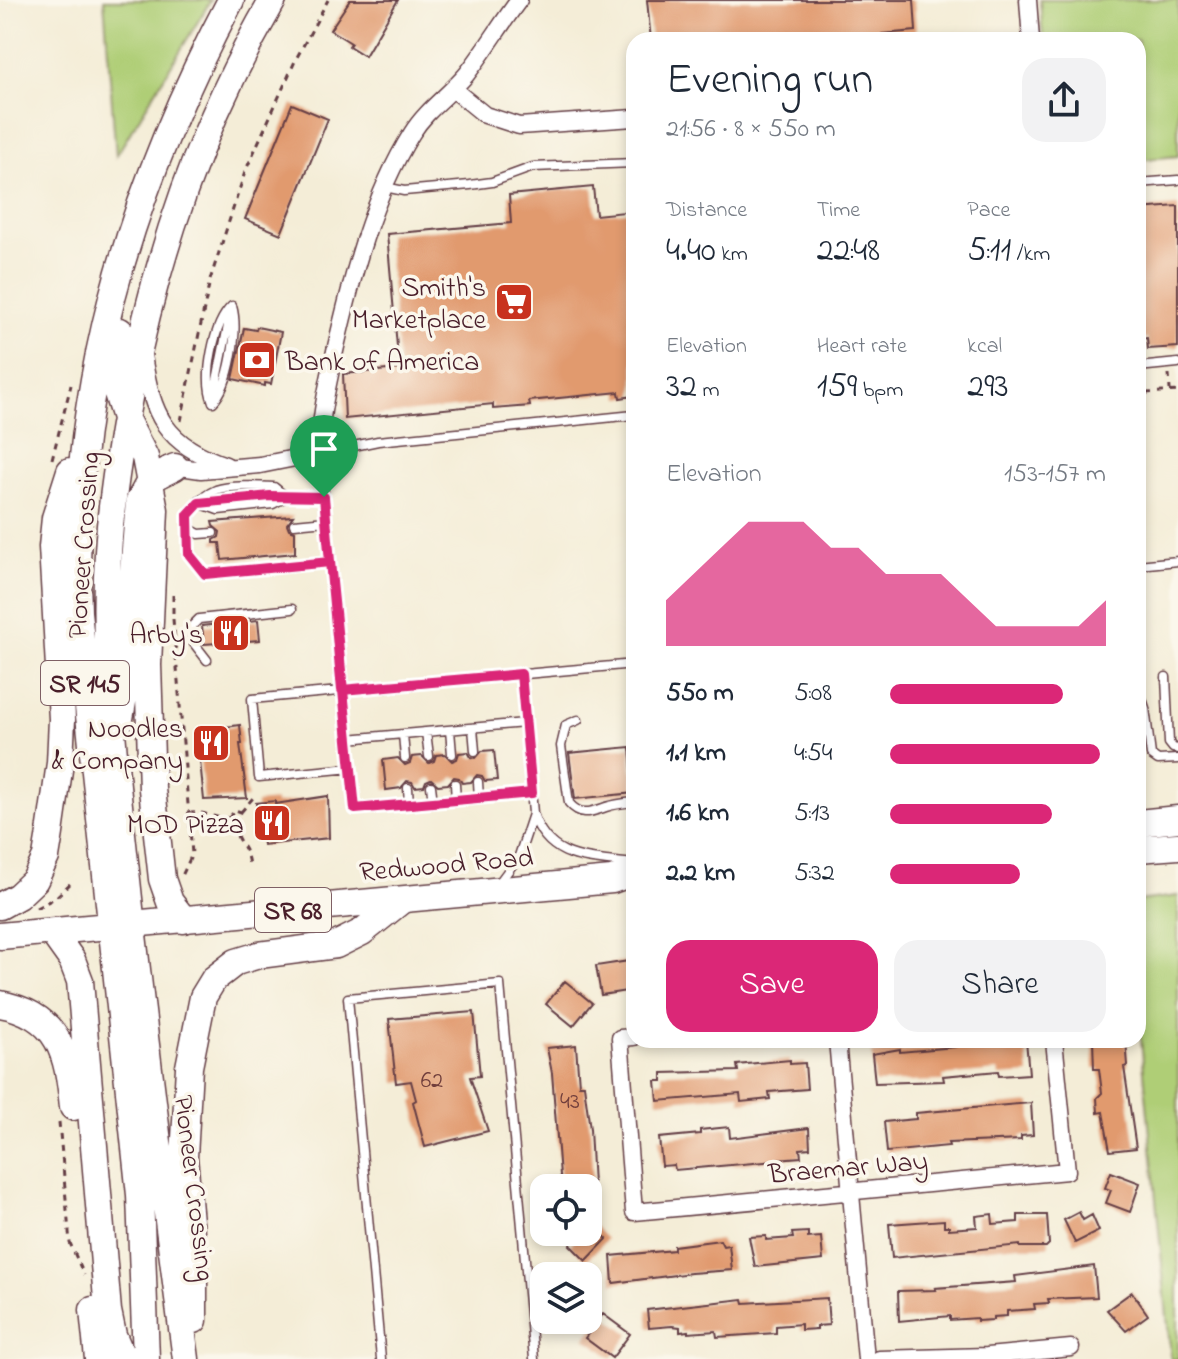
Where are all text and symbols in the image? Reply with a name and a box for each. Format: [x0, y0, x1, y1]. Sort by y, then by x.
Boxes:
text: Evening run [666, 49, 873, 113]
button: share [1022, 58, 1106, 142]
text: 21:56 · 8 × 550 m [666, 111, 836, 149]
text: Distance [666, 195, 747, 227]
text: Time [817, 195, 860, 227]
text: Pace [967, 195, 1010, 227]
text: 4.40 [666, 227, 716, 277]
text: 22:48 [817, 227, 880, 277]
text: 5:11 [967, 227, 1011, 277]
text: km [716, 239, 748, 271]
text: /km [1011, 239, 1050, 271]
place label: Smith's Marketplace [352, 269, 486, 342]
supermarket icon: Smith's Marketplace [493, 281, 535, 323]
text: Elevation [666, 331, 747, 363]
text: Heart rate [817, 331, 907, 363]
text: kcal [967, 331, 1002, 363]
bank icon: Bank of America [236, 339, 278, 381]
place label: Bank of America [284, 343, 479, 384]
text: 32 [666, 363, 697, 413]
text: 159 [817, 363, 857, 413]
text: 293 [967, 363, 1009, 413]
text: m [697, 375, 720, 407]
text: bpm [857, 375, 903, 407]
pin [290, 415, 358, 497]
icon: arrive [302, 427, 346, 471]
street label: Pioneer Crossing [59, 450, 112, 640]
text: Elevation [666, 456, 762, 494]
text: 153–157 m [1004, 456, 1106, 494]
restaurant icon: Arby's [210, 612, 252, 654]
place label: Arby's [130, 616, 203, 657]
road number: SR 145 [41, 661, 129, 705]
text: 550 m [666, 675, 734, 713]
text: 5:08 [794, 675, 832, 713]
place label: Noodles & Company [52, 710, 183, 783]
restaurant icon: Noodles & Company [190, 722, 232, 764]
text: 1.1 km [666, 735, 726, 773]
text: 4:54 [794, 735, 833, 773]
text: 1.6 km [666, 795, 729, 833]
text: 5:13 [794, 795, 830, 833]
restaurant icon: MOD Pizza [251, 802, 293, 844]
place label: MOD Pizza [127, 806, 244, 847]
street label: Redwood Road [358, 838, 535, 895]
text: 2.2 km [666, 855, 735, 893]
text: 5:32 [794, 855, 835, 893]
road number: SR 68 [255, 888, 331, 932]
button: Save [666, 940, 878, 1032]
button: Share [894, 940, 1106, 1032]
house number: 62 [421, 1064, 443, 1099]
house number: 43 [560, 1085, 580, 1120]
street label: Pioneer Crossing [161, 1093, 224, 1284]
street label: Braemar Way [766, 1142, 930, 1197]
map controls [530, 1174, 602, 1334]
button: locate [530, 1174, 602, 1246]
button: layers [530, 1262, 602, 1334]

